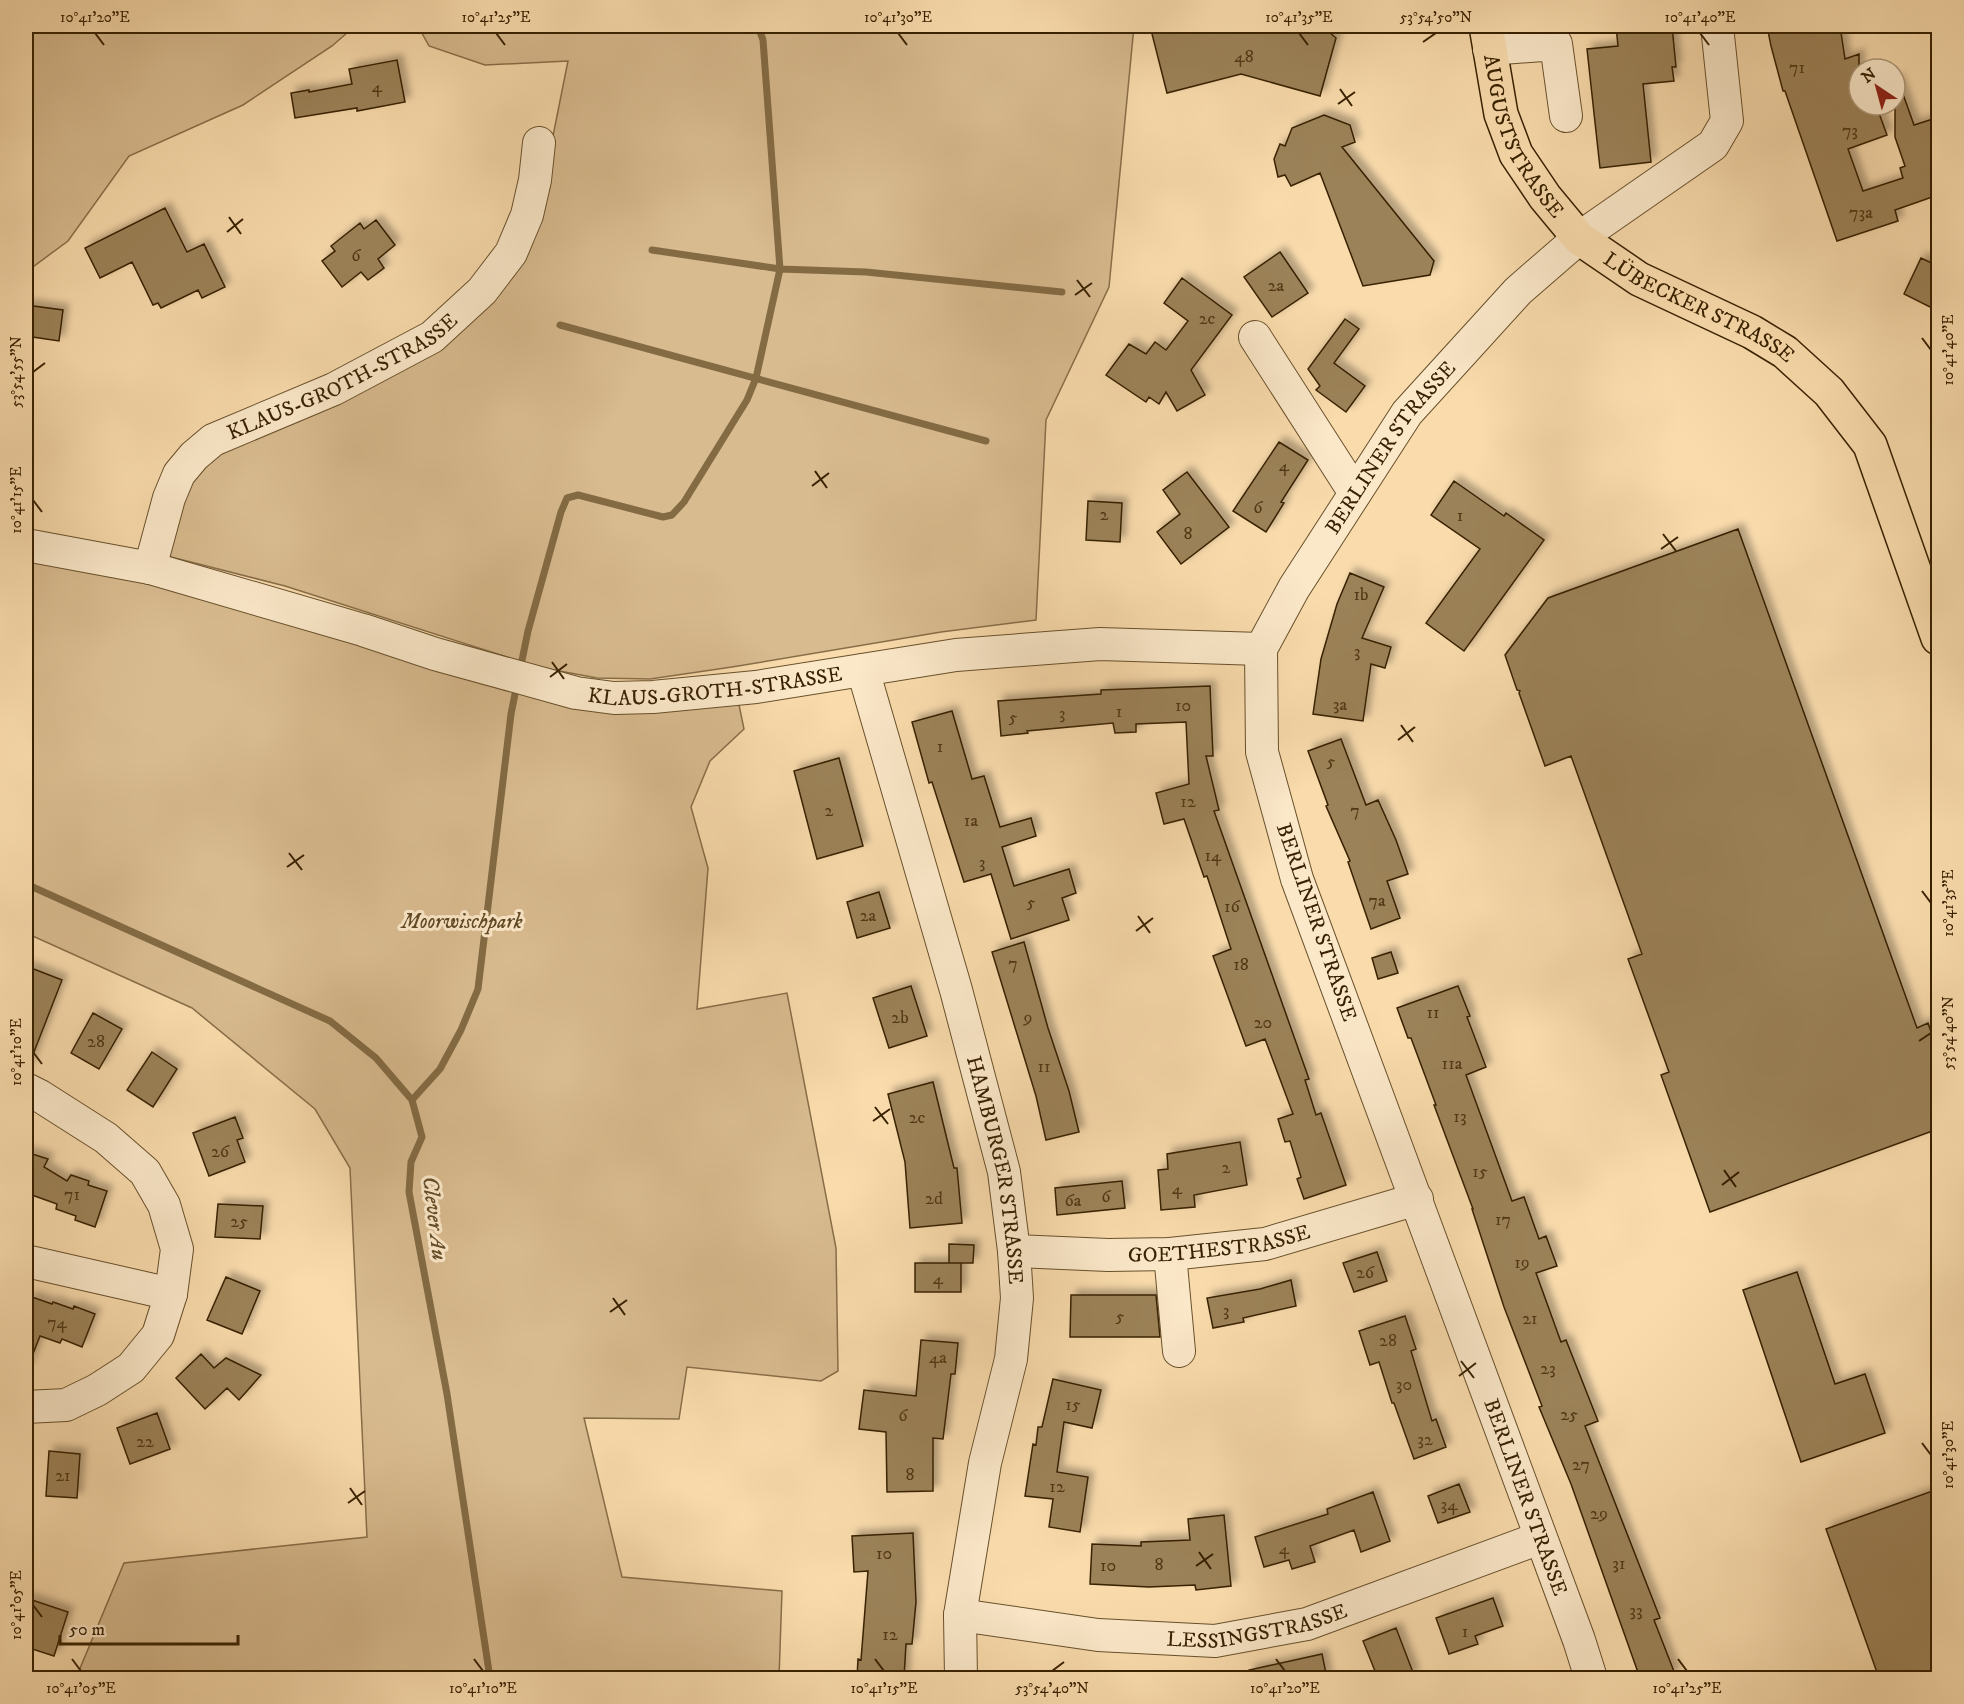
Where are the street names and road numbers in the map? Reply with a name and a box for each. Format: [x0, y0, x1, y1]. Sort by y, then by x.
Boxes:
street label: AUGUSTSTRASSE [1477, 53, 1569, 224]
street label: LÜBECKER STRASSE [1598, 246, 1800, 369]
street label: KLAUS-GROTH-STRASSE [223, 308, 463, 447]
street label: BERLINER STRASSE [1320, 356, 1462, 540]
street label: KLAUS-GROTH-STRASSE [586, 661, 844, 712]
street label: BERLINER STRASSE [1270, 820, 1362, 1025]
street label: HAMBURGER STRASSE [960, 1053, 1028, 1285]
street label: GOETHESTRASSE [1128, 1219, 1313, 1269]
street label: BERLINER STRASSE [1477, 1395, 1573, 1599]
street label: LESSINGSTRASSE [1166, 1598, 1351, 1655]

